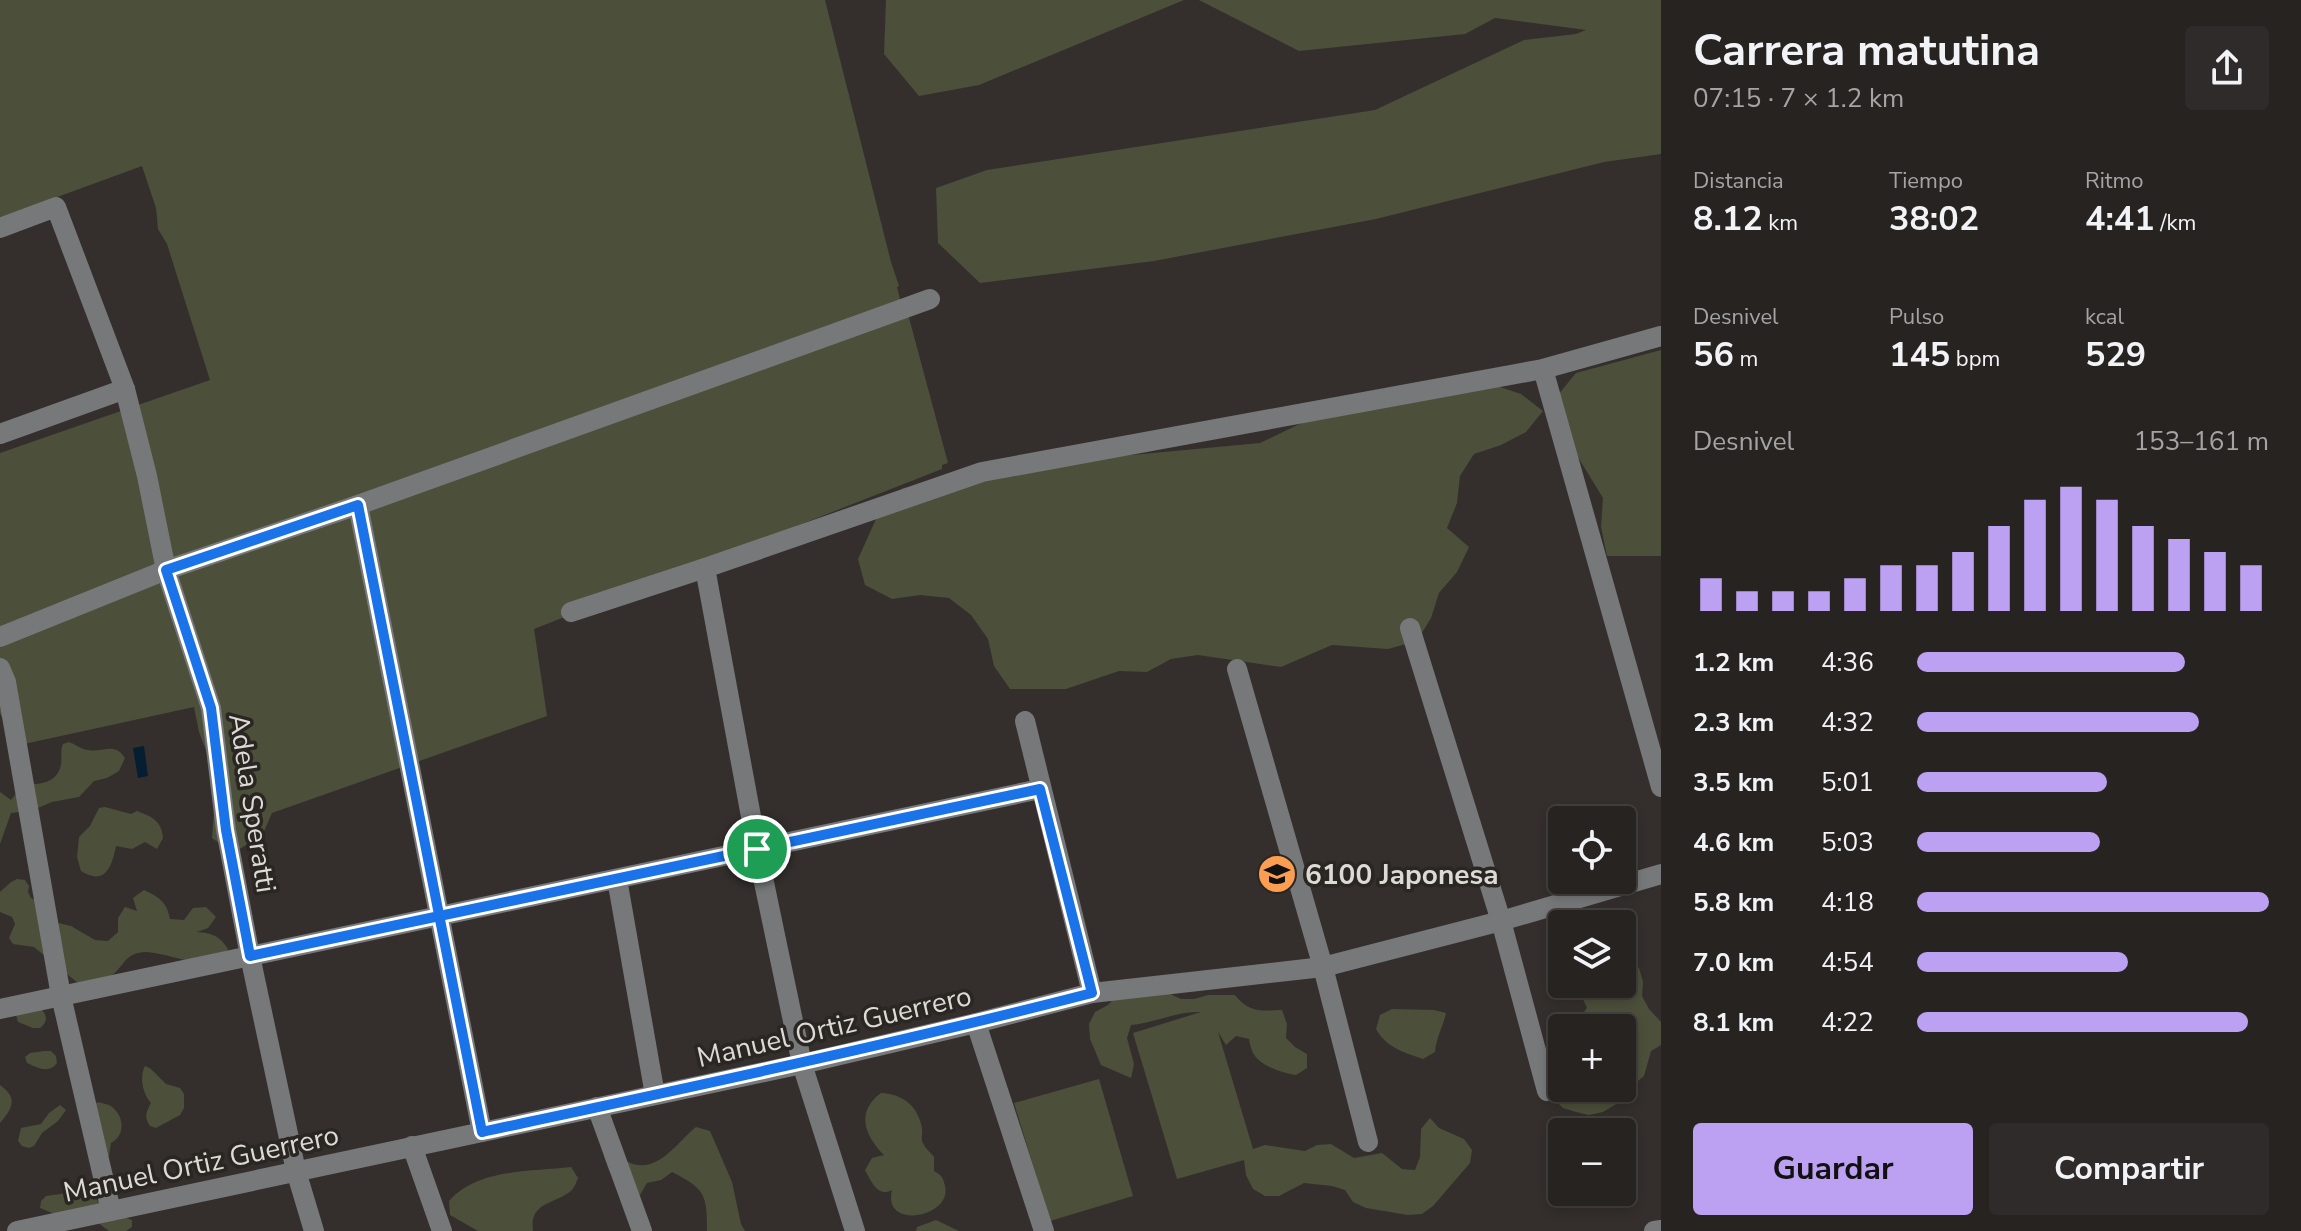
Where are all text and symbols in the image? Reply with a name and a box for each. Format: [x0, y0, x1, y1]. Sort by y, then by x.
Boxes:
text: Carrera matutina [1693, 21, 2040, 81]
button: share [2185, 26, 2269, 110]
text: 07:15 · 7 × 1.2 km [1693, 81, 1904, 116]
text: Distancia [1693, 166, 1784, 196]
text: Tiempo [1889, 166, 1963, 196]
text: Ritmo [2085, 166, 2144, 196]
text: 8.12 [1693, 196, 1763, 242]
text: 38:02 [1889, 196, 1979, 242]
text: 4:41 [2085, 196, 2155, 242]
text: km [1763, 208, 1798, 238]
text: /km [2155, 208, 2196, 238]
text: Desnivel [1693, 302, 1779, 332]
text: Pulso [1889, 302, 1944, 332]
text: kcal [2085, 302, 2124, 332]
text: 56 [1693, 332, 1734, 378]
text: 145 [1889, 332, 1950, 378]
text: 529 [2085, 332, 2146, 378]
text: m [1734, 344, 1758, 374]
text: bpm [1950, 344, 2000, 374]
text: Desnivel [1693, 424, 1794, 459]
text: 153–161 m [2133, 424, 2269, 459]
text: 1.2 km [1693, 645, 1774, 680]
text: 4:36 [1821, 645, 1874, 680]
text: 2.3 km [1693, 705, 1774, 740]
text: 4:32 [1821, 705, 1874, 740]
street label: Adela Speratti [219, 711, 285, 895]
text: 3.5 km [1693, 765, 1774, 800]
text: 5:01 [1821, 765, 1874, 800]
map controls [1548, 806, 1636, 1206]
button: locate [1548, 806, 1636, 894]
pin [723, 815, 791, 883]
text: 4.6 km [1693, 825, 1774, 860]
text: 5:03 [1821, 825, 1874, 860]
icon: arrive [735, 827, 779, 871]
school or university icon: 6100 Japonesa [1256, 853, 1298, 895]
place label: 6100 Japonesa [1305, 856, 1498, 894]
text: 5.8 km [1693, 885, 1774, 920]
text: 4:18 [1821, 885, 1874, 920]
button: layers [1548, 910, 1636, 998]
text: 7.0 km [1693, 945, 1774, 980]
text: 4:54 [1821, 945, 1874, 980]
street label: Manuel Ortiz Guerrero [693, 977, 975, 1077]
text: 8.1 km [1693, 1005, 1774, 1040]
text: 4:22 [1821, 1005, 1874, 1040]
button: + [1548, 1014, 1636, 1102]
street label: Manuel Ortiz Guerrero [60, 1116, 342, 1212]
button: − [1548, 1118, 1636, 1206]
button: Guardar [1693, 1123, 1973, 1215]
button: Compartir [1989, 1123, 2269, 1215]

